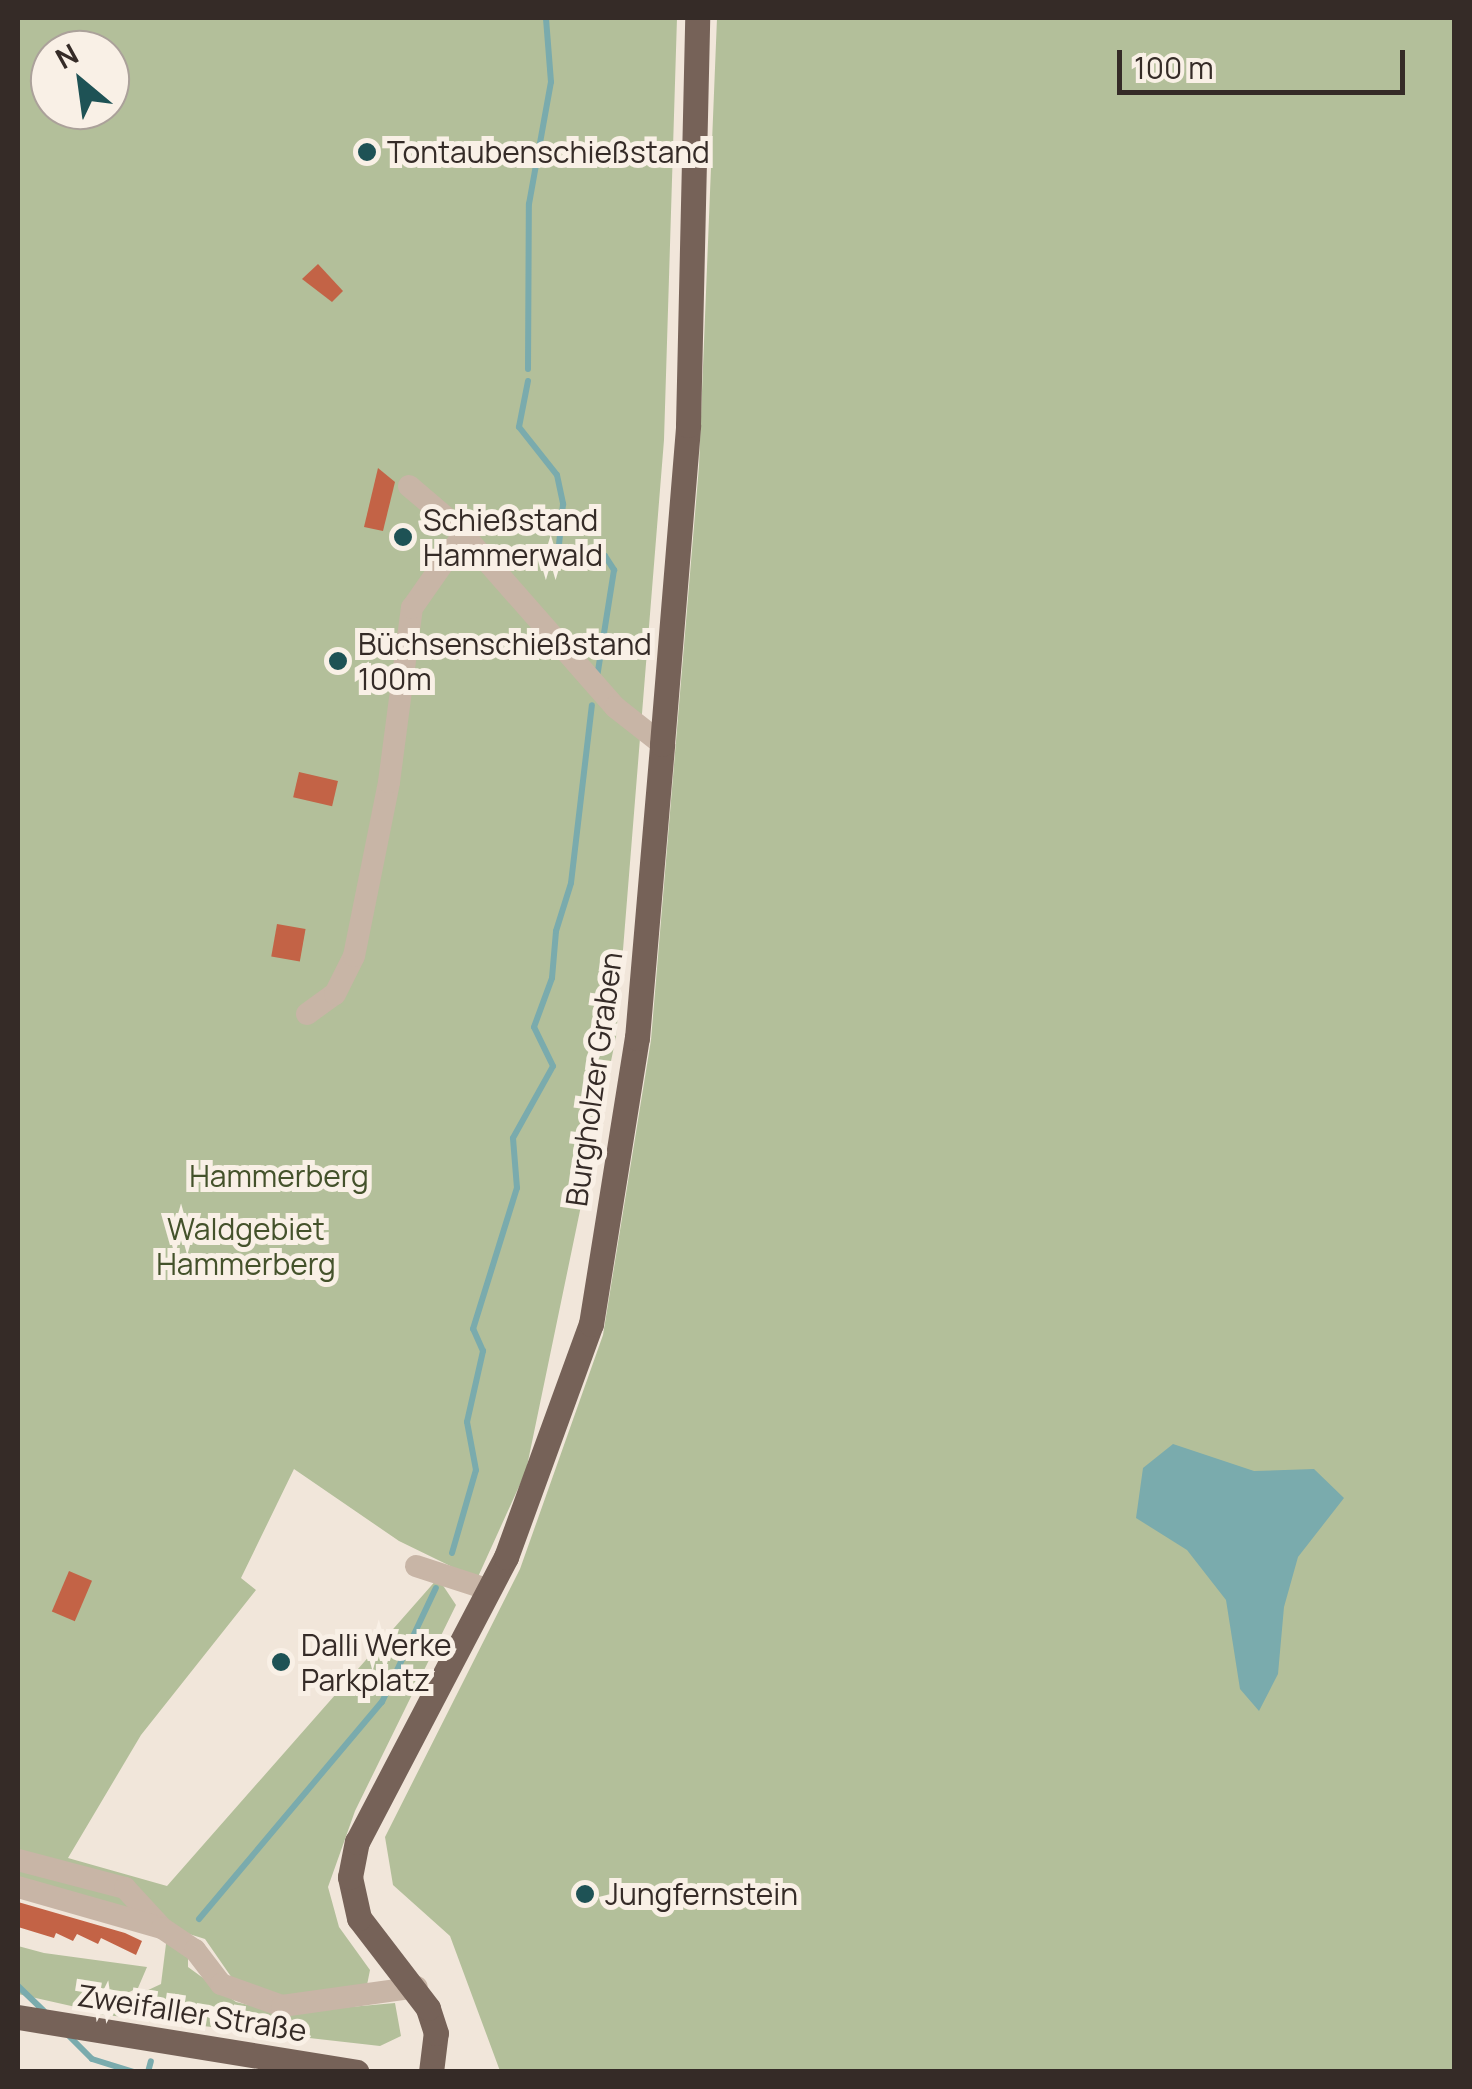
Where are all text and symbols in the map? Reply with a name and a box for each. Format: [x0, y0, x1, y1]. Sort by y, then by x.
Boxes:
north arrow [30, 30, 130, 130]
scale bar [1122, 30, 1410, 92]
text: N [48, 34, 84, 77]
text: 100 m [1134, 47, 1214, 88]
place label: Tontaubenschießstand [387, 134, 710, 170]
marker: Tontaubenschießstand [356, 141, 378, 163]
place label: Schießstand Hammerwald [423, 502, 603, 572]
marker: Schießstand Hammerwald [392, 526, 414, 548]
place label: Büchsenschießstand 100m [358, 626, 652, 696]
marker: Büchsenschießstand 100m [327, 650, 349, 672]
street label: Burgholzer Graben [558, 950, 630, 1208]
park label: Hammerberg [189, 1158, 369, 1194]
park label: Waldgebiet Hammerberg [156, 1211, 336, 1282]
place label: Dalli Werke Parkplatz [301, 1627, 452, 1698]
marker: Dalli Werke Parkplatz [270, 1651, 292, 1673]
place label: Jungfernstein [605, 1876, 798, 1912]
marker: Jungfernstein [574, 1883, 596, 1905]
street label: Zweifaller Straße [75, 1977, 309, 2049]

